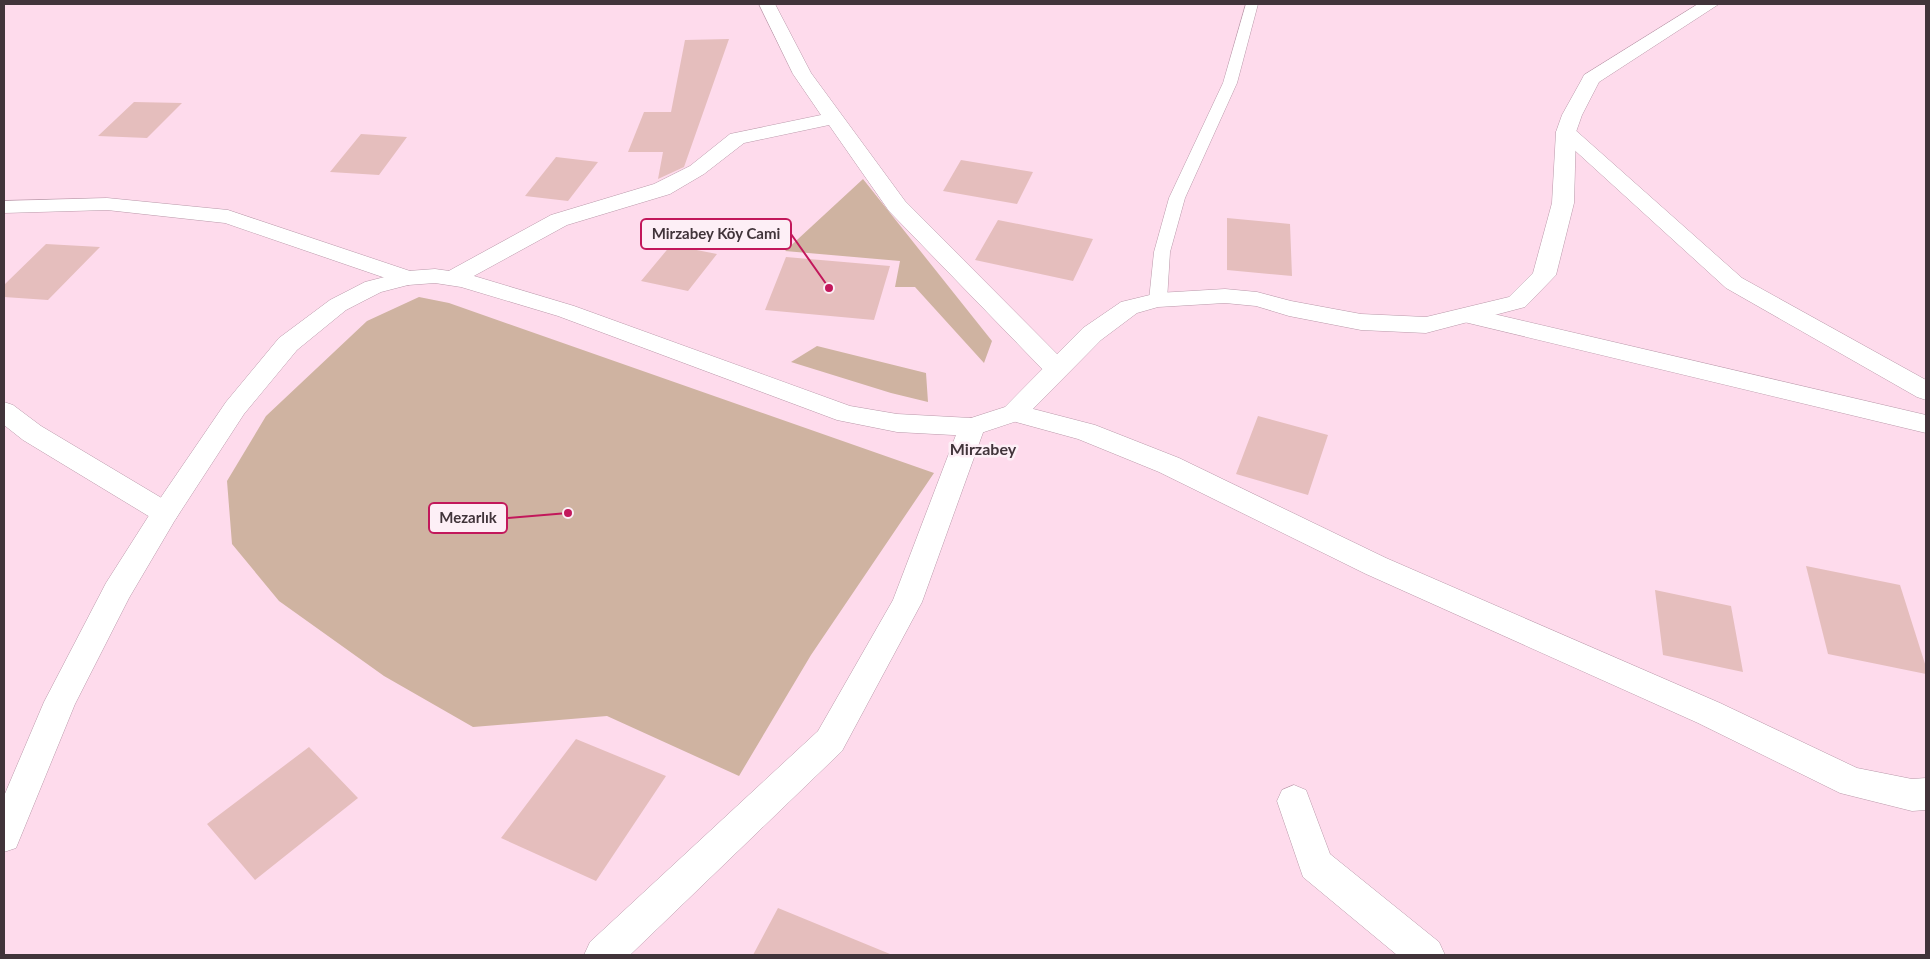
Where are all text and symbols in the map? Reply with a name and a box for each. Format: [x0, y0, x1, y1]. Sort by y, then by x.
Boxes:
callout: Mirzabey Köy Cami [641, 219, 791, 249]
text: Mirzabey Köy Cami [652, 224, 781, 242]
district label: Mirzabey [950, 439, 1017, 458]
callout: Mezarlık [429, 503, 507, 533]
text: Mezarlık [439, 508, 498, 526]

